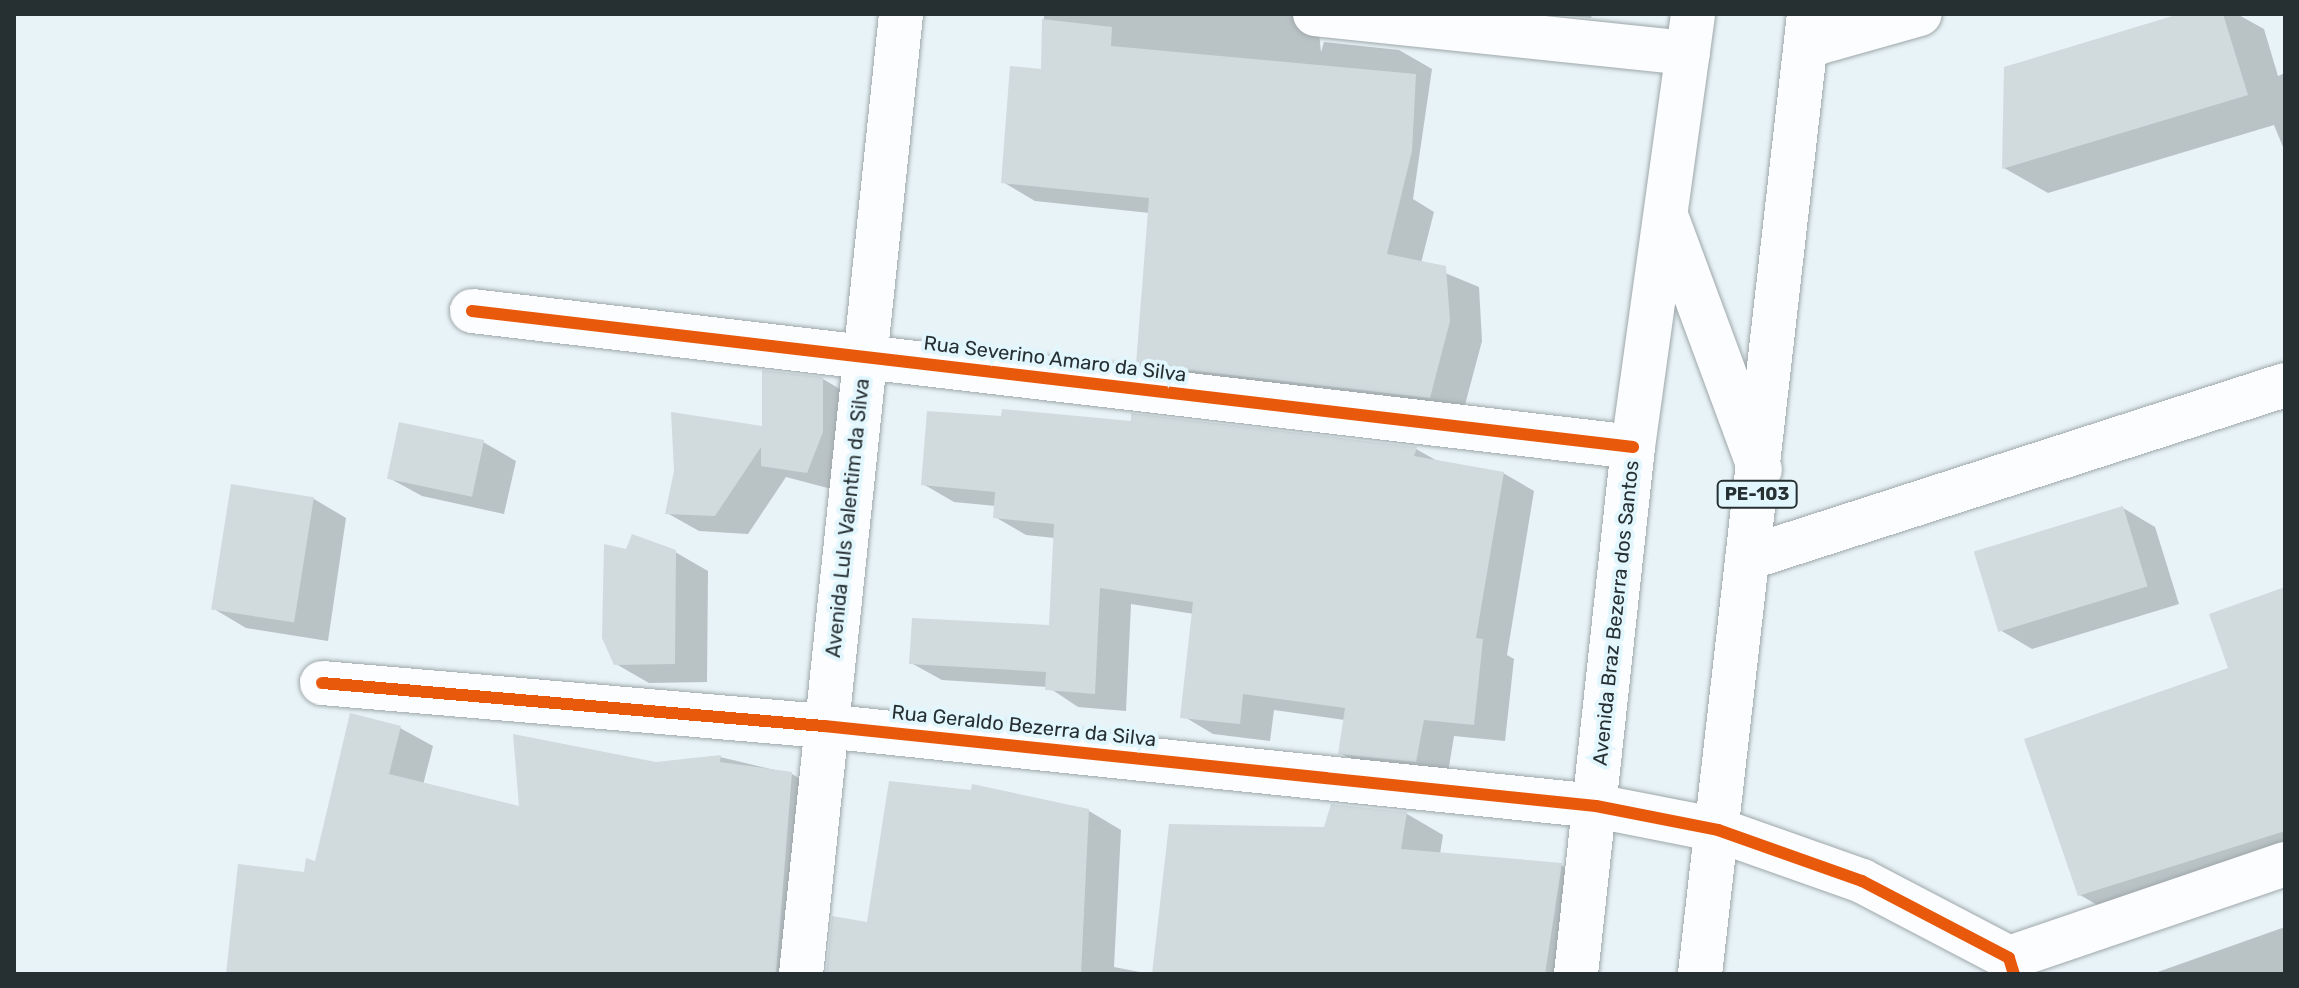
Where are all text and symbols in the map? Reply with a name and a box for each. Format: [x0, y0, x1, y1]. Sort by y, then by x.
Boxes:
street label: Rua Severino Amaro da Silva [922, 331, 1188, 387]
street label: Avenida LuIs Valentim da Silva [821, 377, 875, 659]
street label: Avenida Braz Bezerra dos Santos [1588, 459, 1644, 767]
road number: PE-103 [1715, 480, 1799, 508]
street label: Rua Geraldo Bezerra da Silva [890, 700, 1158, 752]

